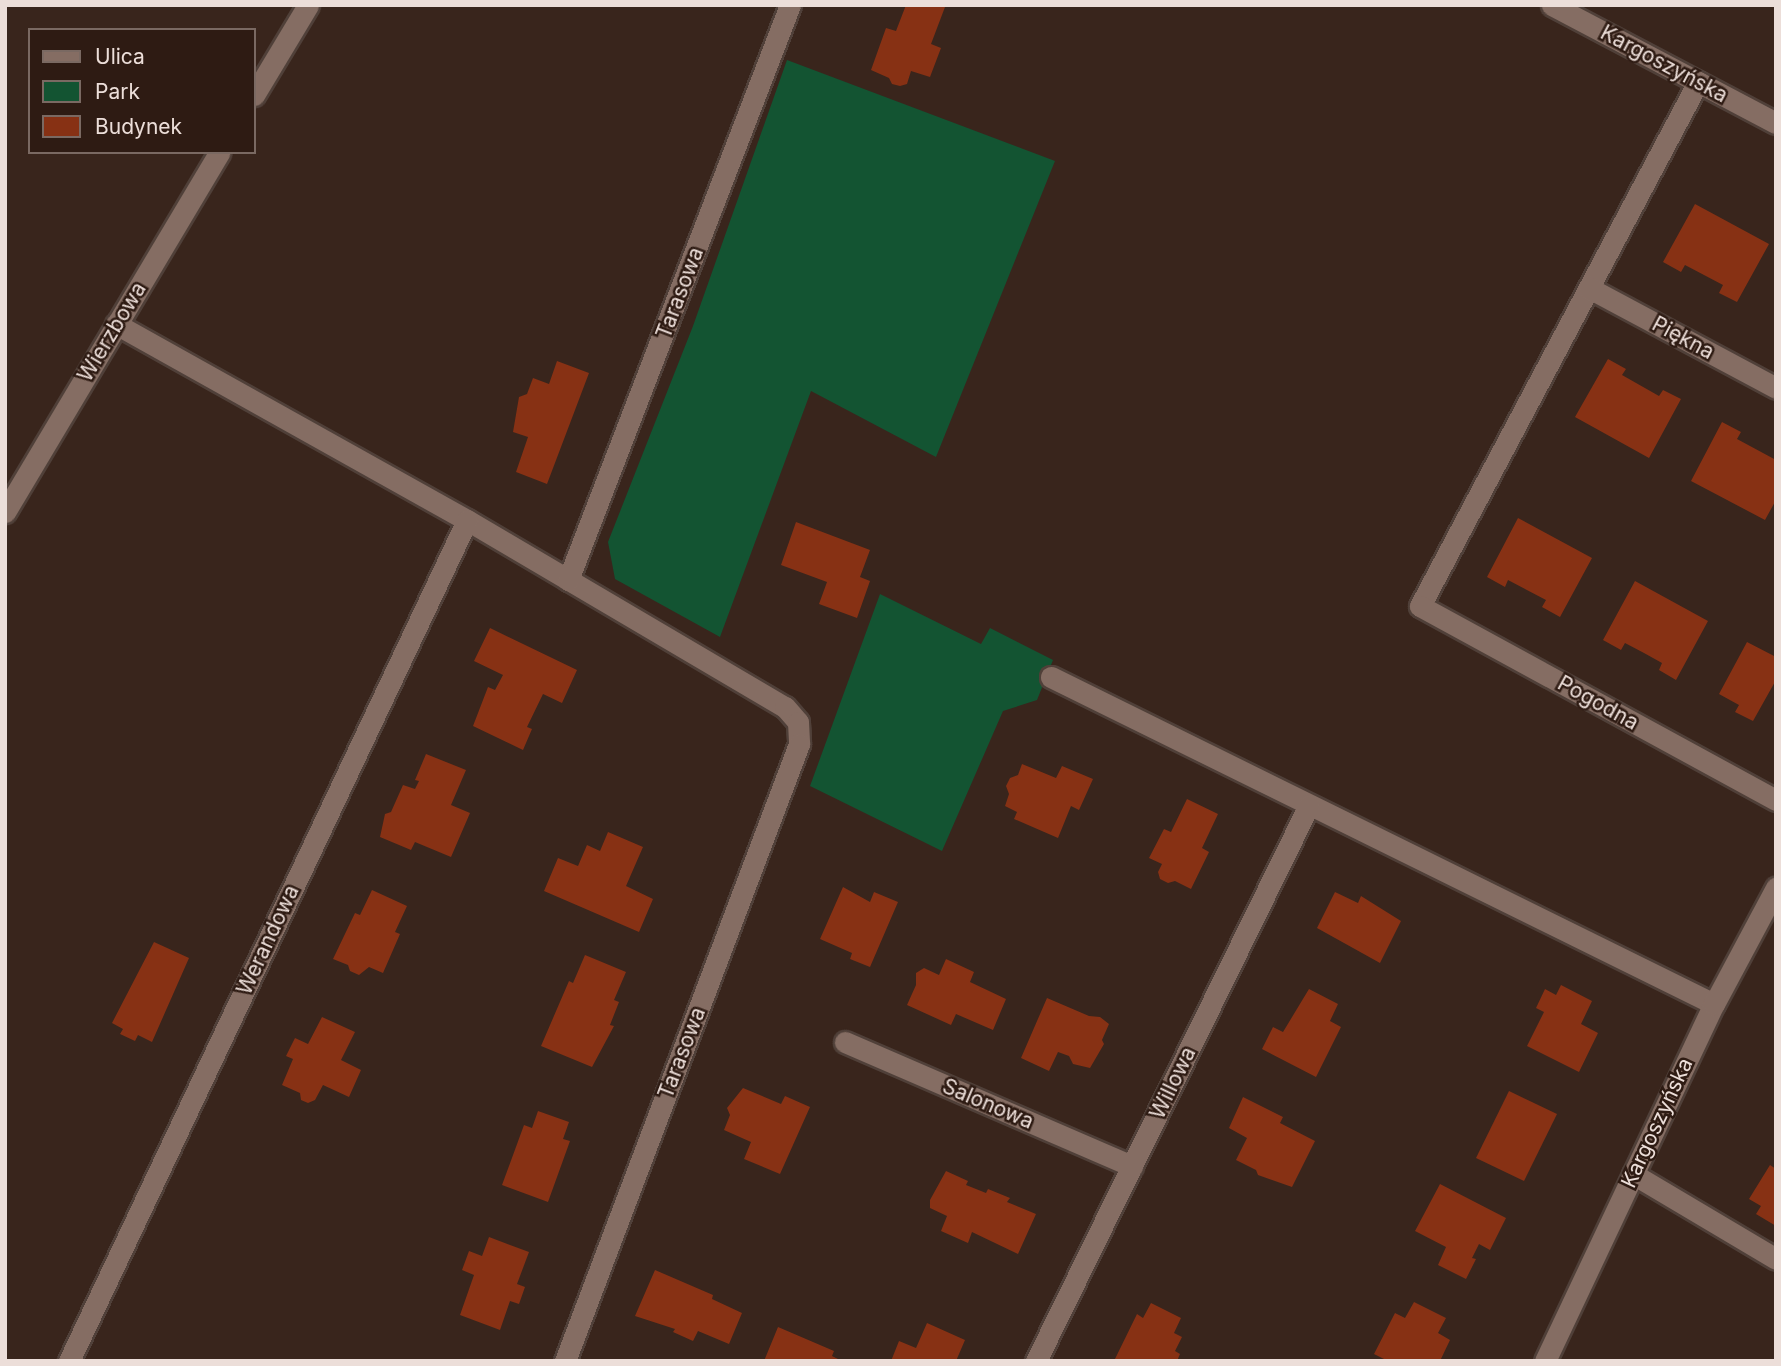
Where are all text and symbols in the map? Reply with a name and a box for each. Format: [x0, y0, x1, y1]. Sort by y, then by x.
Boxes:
street label: Kargoszyńska [1596, 20, 1732, 108]
legend [28, 28, 256, 154]
text: Ulica [95, 44, 145, 69]
text: Park [95, 79, 140, 104]
text: Budynek [95, 114, 182, 139]
street label: Tarasowa [651, 244, 709, 342]
street label: Wierzbowa [72, 278, 152, 386]
street label: Piękna [1648, 311, 1718, 365]
street label: Pogodna [1553, 671, 1643, 735]
street label: Werandowa [232, 881, 304, 999]
street label: Tarasowa [653, 1004, 711, 1102]
street label: Willowa [1145, 1043, 1201, 1123]
street label: Kargoszyńska [1616, 1054, 1698, 1192]
street label: Salonowa [939, 1074, 1037, 1134]

